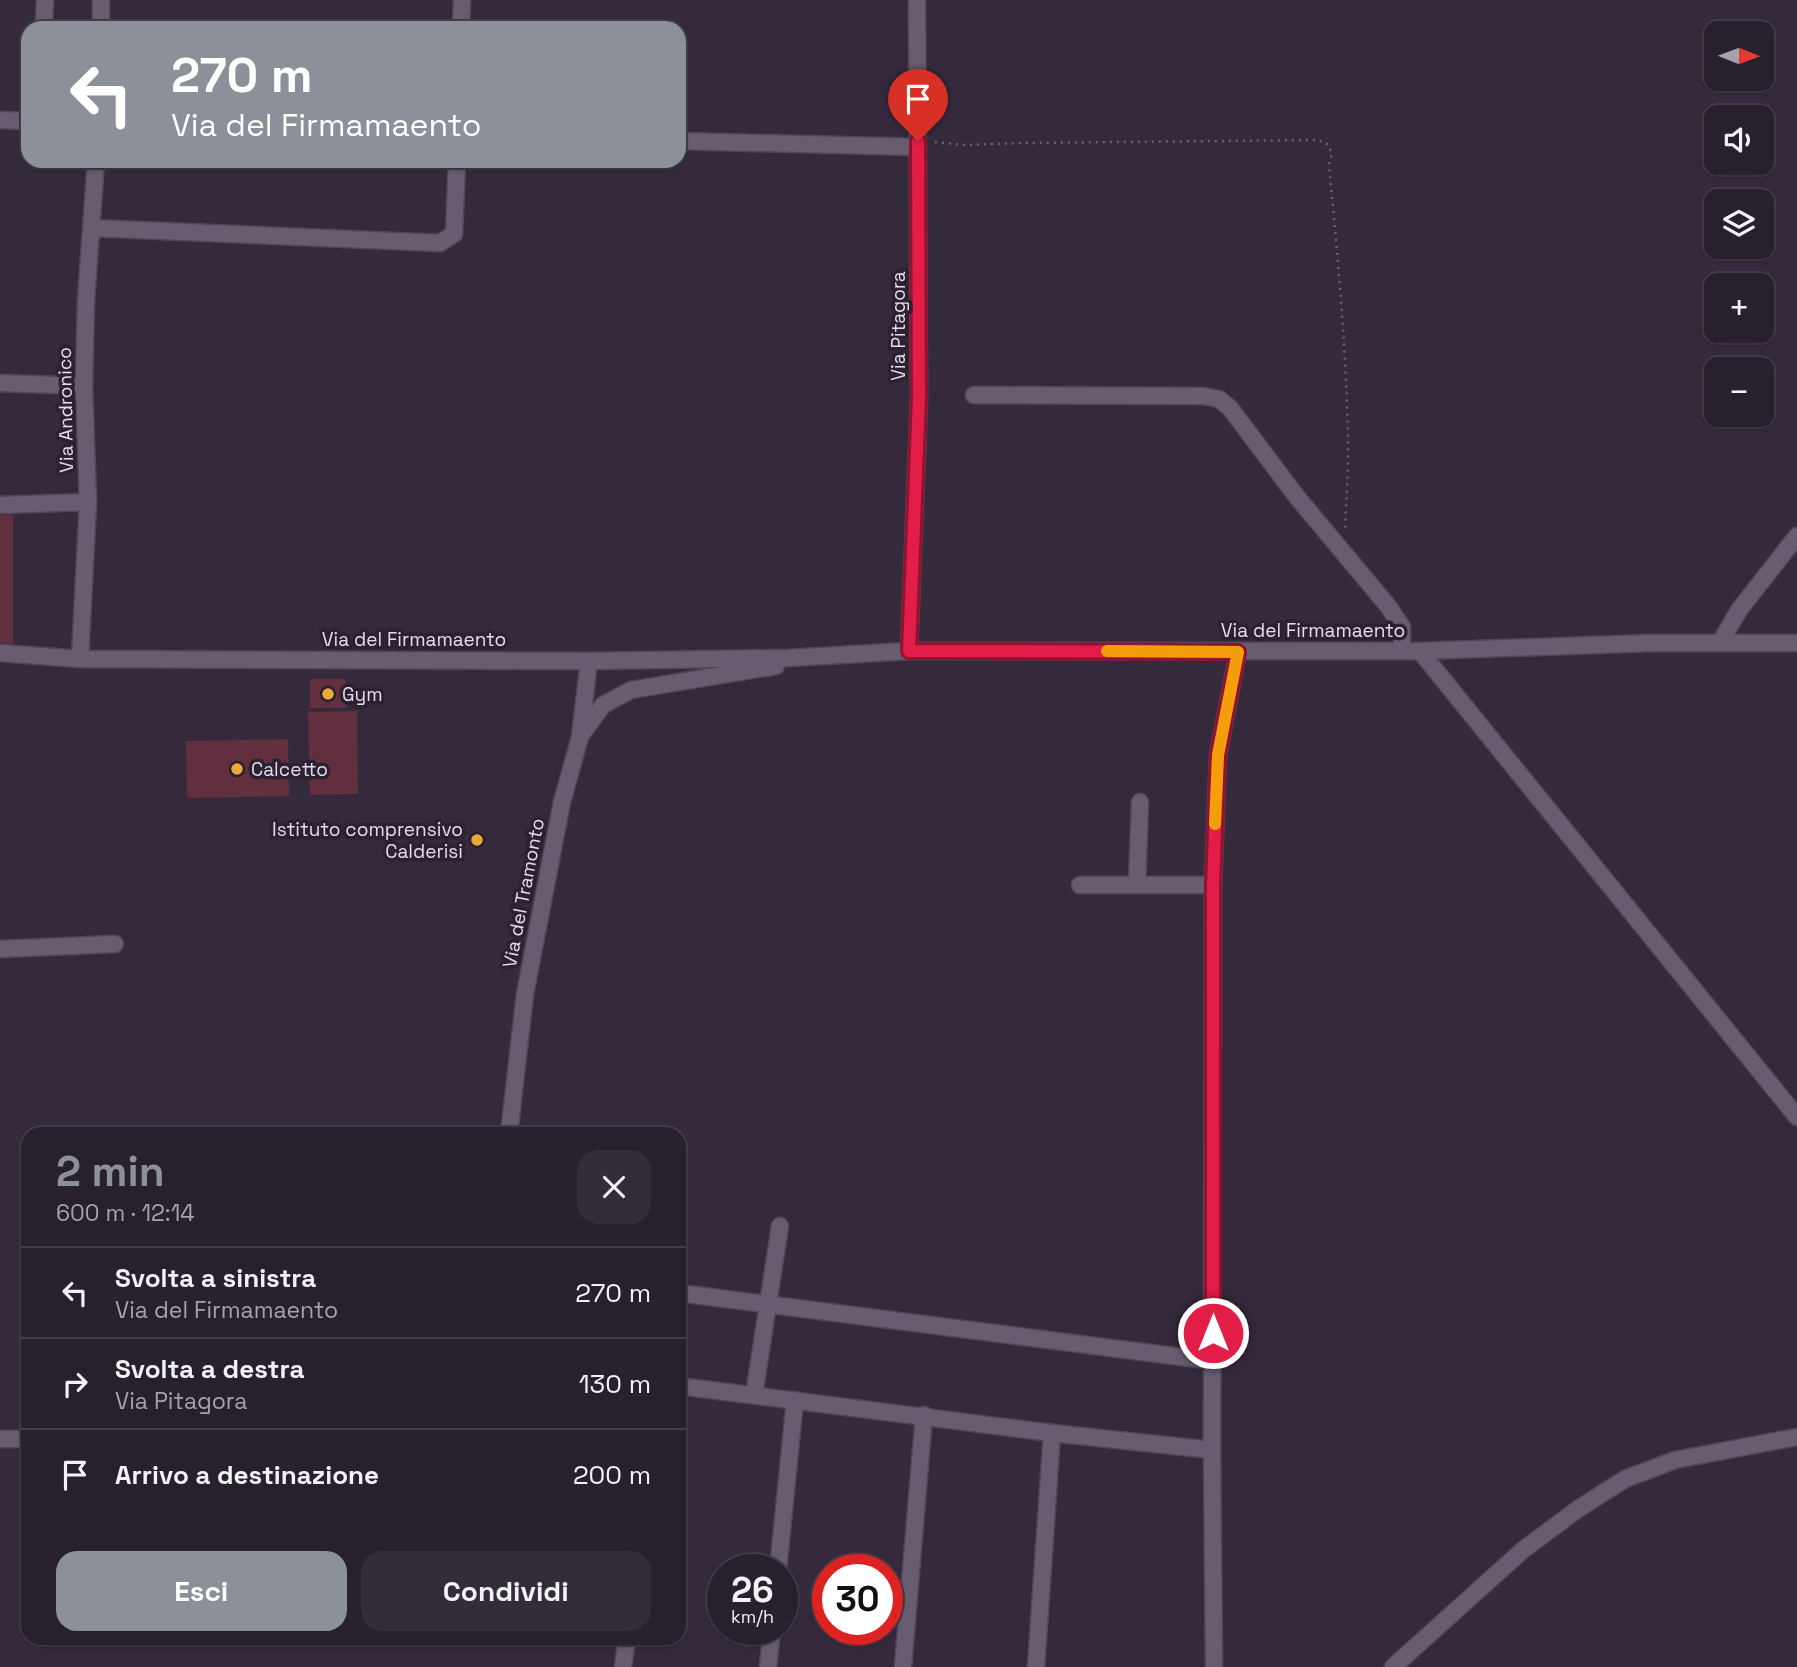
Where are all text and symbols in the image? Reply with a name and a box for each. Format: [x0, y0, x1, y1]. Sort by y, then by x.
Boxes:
north arrow [1704, 21, 1774, 91]
map controls [1704, 21, 1774, 427]
text: 270 m [171, 44, 313, 106]
icon: left [56, 49, 147, 140]
pin [888, 69, 948, 141]
icon: arrive [899, 80, 937, 118]
text: Via del Firmamaento [171, 105, 482, 145]
button: sound [1704, 105, 1774, 175]
button: layers [1704, 189, 1774, 259]
street label: Via Pitagora [886, 271, 911, 381]
button: + [1704, 273, 1774, 343]
street label: Via Andronico [52, 347, 79, 473]
button: − [1704, 357, 1774, 427]
street label: Via del Firmamaento [1221, 618, 1405, 643]
street label: Via del Firmamaento [322, 627, 506, 652]
place label: Gym [342, 682, 383, 707]
marker: Gym [320, 686, 336, 702]
place label: Calcetto [251, 757, 328, 782]
marker: Calcetto [229, 761, 245, 777]
street label: Via del Tramonto [497, 816, 550, 970]
place label: Istituto comprensivo Calderisi [272, 817, 463, 864]
marker: Istituto comprensivo Calderisi [469, 832, 485, 848]
text: 2 min [56, 1145, 165, 1198]
button: close [577, 1150, 651, 1224]
text: 600 m · 12:14 [56, 1198, 195, 1228]
text: Svolta a sinistra [115, 1261, 316, 1295]
icon: left [56, 1274, 94, 1312]
text: 270 m [575, 1276, 651, 1310]
text: Via del Firmamaento [115, 1295, 338, 1325]
position arrow [1176, 1296, 1250, 1370]
text: Svolta a destra [115, 1352, 304, 1386]
icon: right [56, 1365, 94, 1403]
text: 130 m [579, 1367, 651, 1401]
text: Via Pitagora [115, 1386, 247, 1416]
icon: arrive [56, 1456, 94, 1494]
text: Arrivo a destinazione [115, 1458, 379, 1492]
text: 200 m [573, 1458, 651, 1492]
button: Esci [56, 1551, 347, 1631]
button: Condividi [361, 1551, 651, 1631]
speed limit sign: 30 [812, 1554, 903, 1645]
text: 26 [731, 1568, 774, 1612]
text: km/h [731, 1605, 774, 1628]

